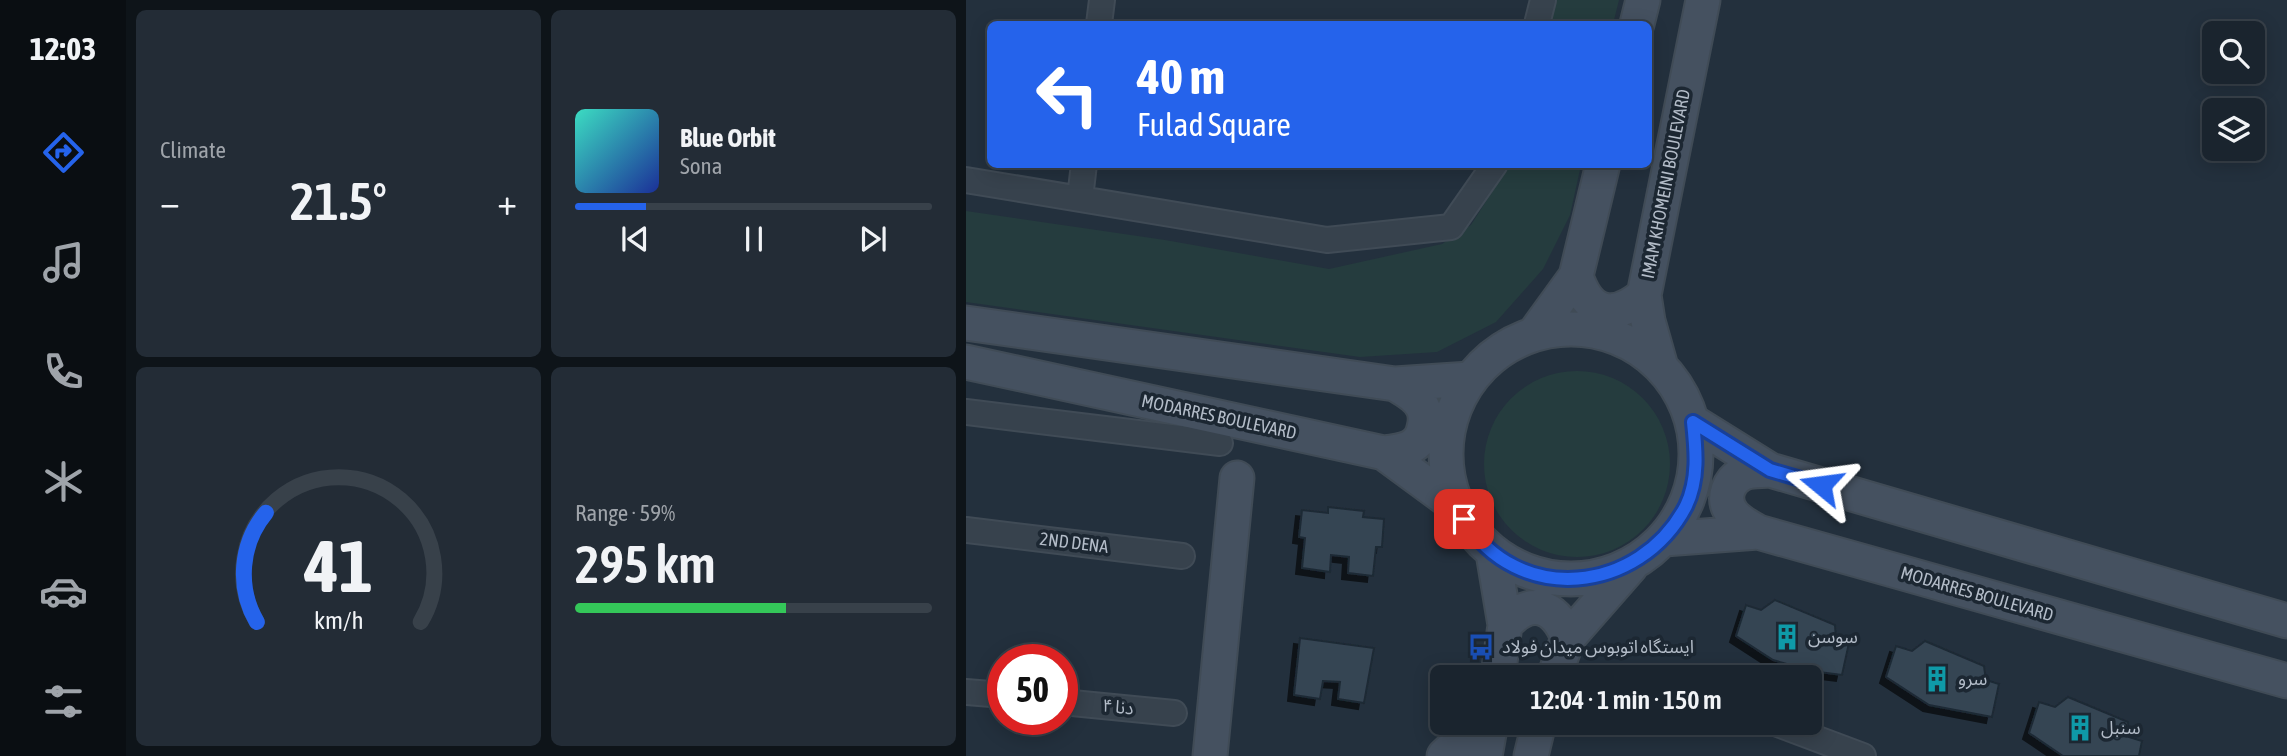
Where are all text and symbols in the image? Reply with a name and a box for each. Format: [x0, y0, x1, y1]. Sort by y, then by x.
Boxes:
map controls [2202, 21, 2265, 161]
button: search [2202, 21, 2265, 84]
text: 12:03 [30, 30, 96, 67]
text: 40 m [1137, 48, 1225, 104]
icon: left [1022, 49, 1113, 140]
street label: IMAM KHOMEINI BOULEVARD [1637, 87, 1694, 280]
button: layers [2202, 98, 2265, 161]
text: Fulad Square [1137, 106, 1291, 143]
text: Blue Orbit [680, 123, 776, 153]
icon: directions [39, 128, 88, 177]
text: Climate [160, 137, 226, 163]
text: Sona [680, 153, 722, 179]
text: 21.5° [290, 171, 387, 231]
text: − [160, 180, 180, 223]
text: + [497, 180, 517, 223]
icon: previous [616, 220, 654, 258]
icon: pause [735, 220, 773, 258]
icon: next [854, 220, 892, 258]
icon: music [39, 238, 88, 287]
icon: phone [39, 347, 88, 396]
street label: MODARRES BOULEVARD [1140, 390, 1298, 443]
position arrow [1784, 448, 1858, 522]
icon: climate [39, 457, 88, 506]
pin [1434, 489, 1494, 549]
text: Range · 59% [575, 500, 675, 526]
icon: arrive [1445, 500, 1483, 538]
text: 41 [303, 525, 373, 608]
street label: 2ND DENA [1039, 528, 1110, 557]
text: 295 km [575, 534, 716, 594]
street label: MODARRES BOULEVARD [1898, 562, 2056, 625]
icon: car [39, 567, 88, 616]
text: km/h [314, 606, 363, 634]
building icon: سوسن [1772, 622, 1802, 652]
place label: سوسن [1808, 626, 1858, 648]
bus stop icon: ایستگاه اتوبوس میدان فولاد [1466, 632, 1496, 662]
place label: ایستگاه اتوبوس میدان فولاد [1502, 636, 1694, 658]
speed limit sign: 50 [987, 644, 1078, 735]
building icon: سرو [1922, 664, 1952, 694]
place label: سرو [1958, 668, 1987, 690]
icon: filters [39, 677, 88, 726]
text: 12:04 · 1 min · 150 m [1530, 685, 1722, 715]
street label: دنا ۴ [1101, 694, 1135, 719]
building icon: سنبل [2065, 713, 2095, 743]
place label: سنبل [2101, 717, 2141, 739]

